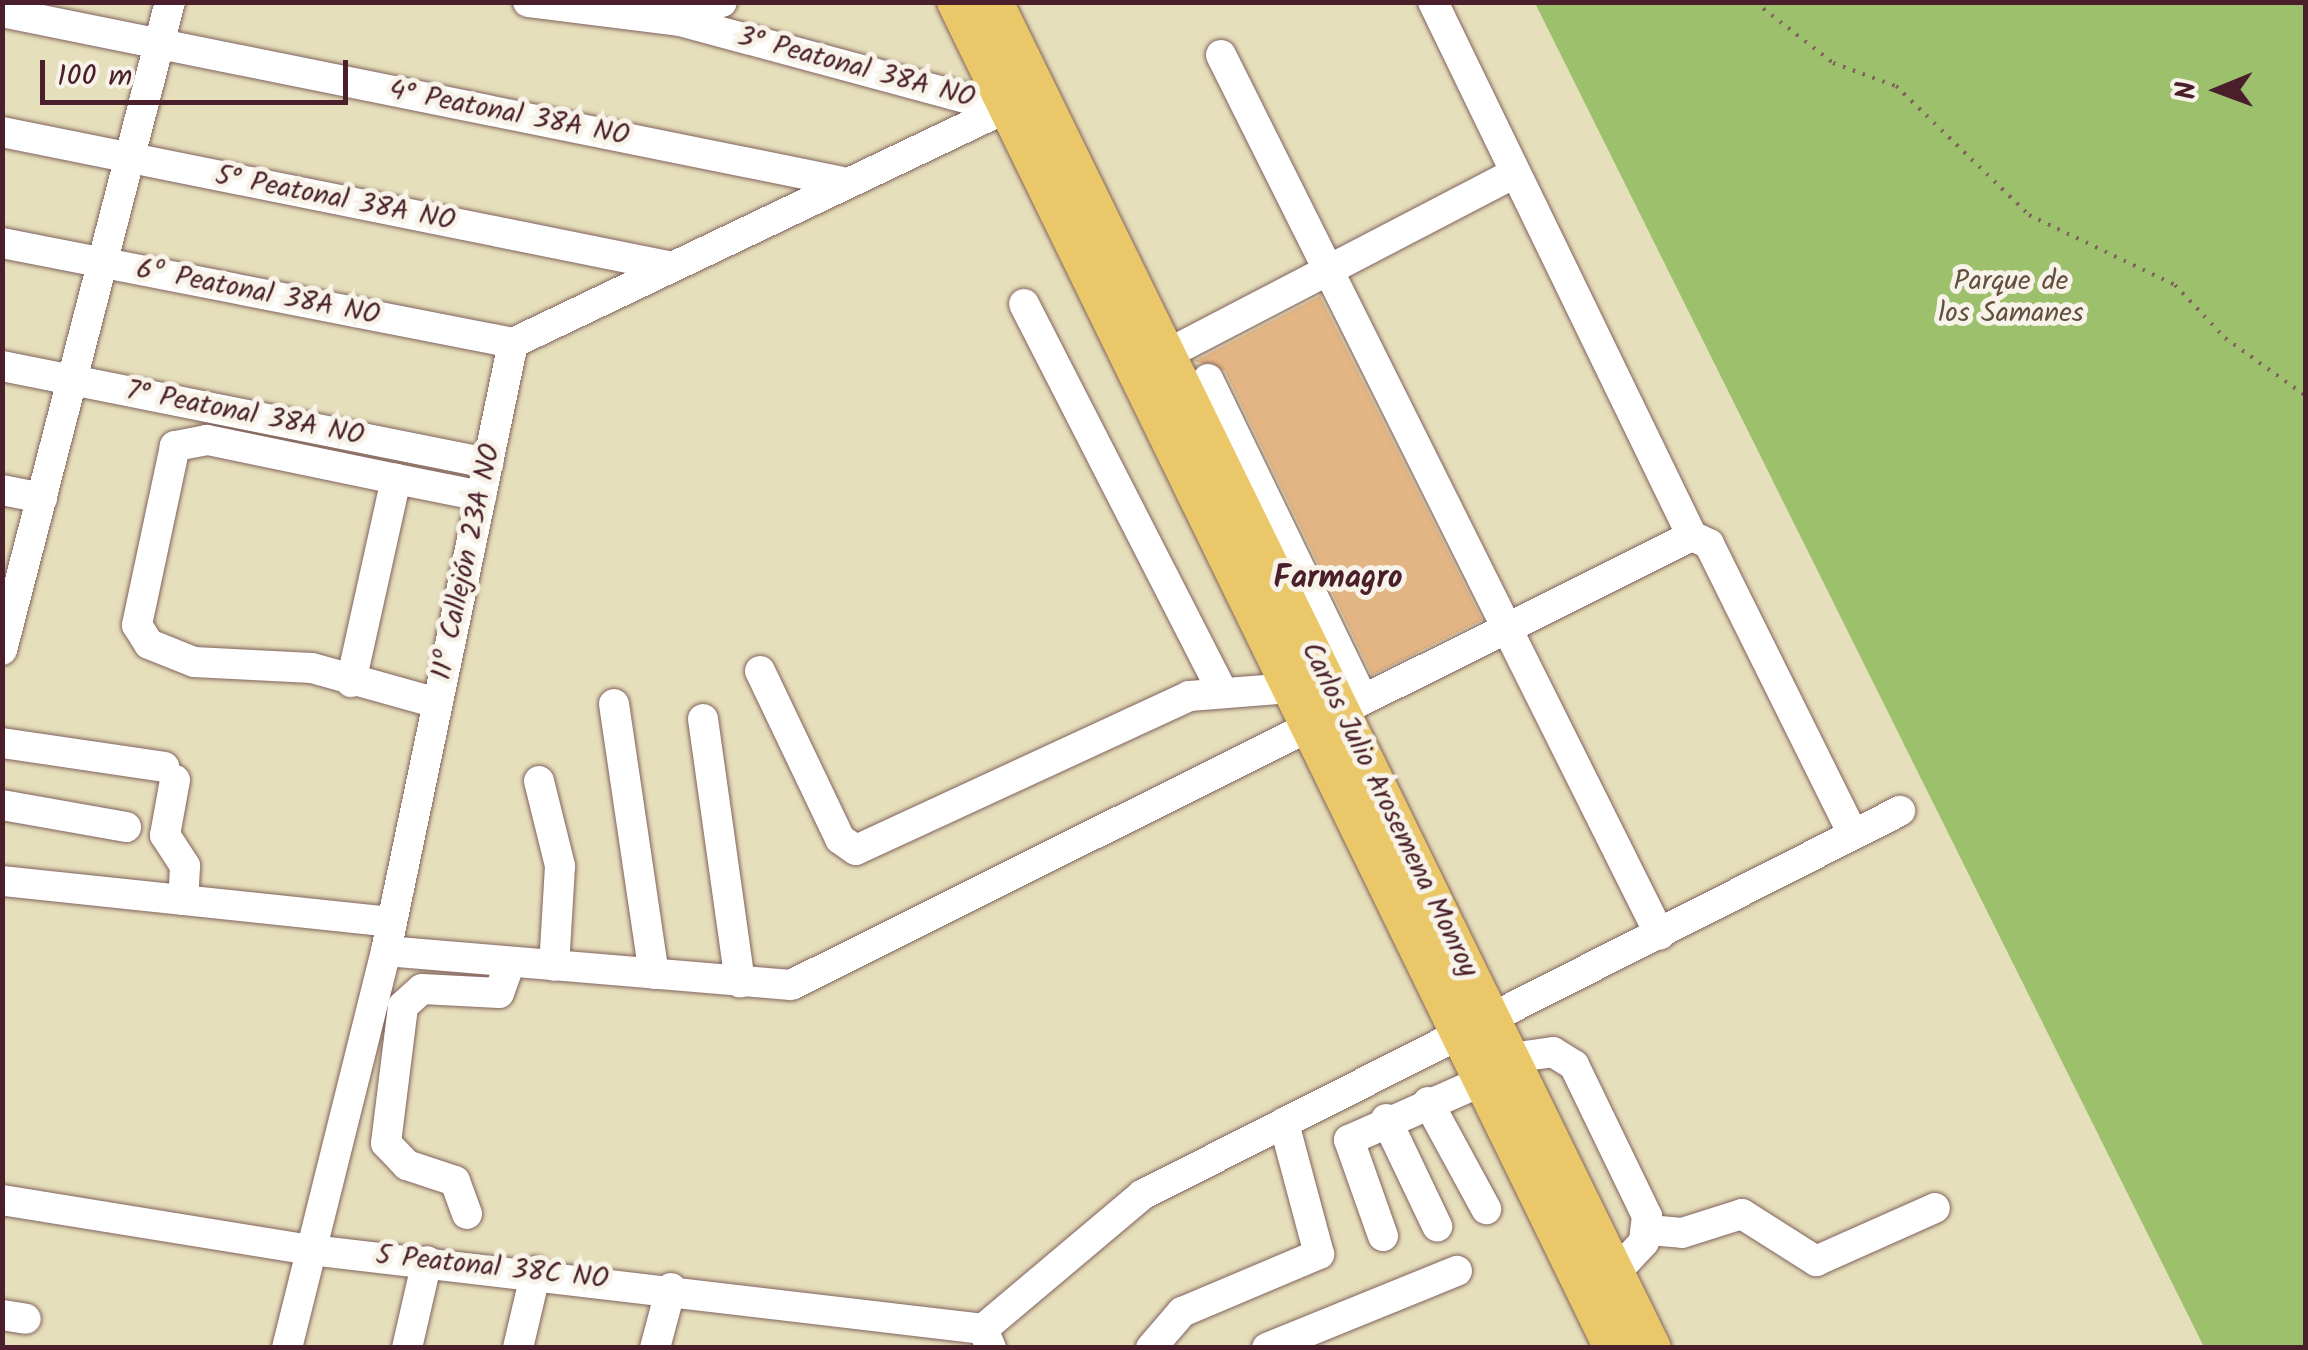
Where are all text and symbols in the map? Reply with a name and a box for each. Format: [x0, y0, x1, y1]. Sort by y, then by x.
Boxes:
street label: 3° Peatonal 38A NO [734, 20, 978, 116]
scale bar [45, 40, 352, 102]
north arrow [2168, 40, 2268, 140]
text: 100 m [57, 53, 132, 101]
street label: 4° Peatonal 38A NO [386, 74, 632, 154]
text: N [2165, 81, 2210, 100]
street label: 5° Peatonal 38A NO [212, 159, 458, 239]
street label: 6º Peatonal 38A NO [133, 253, 383, 333]
park label: Parque de los Samanes [1938, 265, 2084, 331]
street label: 7° Peatonal 38A NO [123, 374, 367, 454]
street label: 11º Callejón 23A NO [426, 441, 508, 683]
district label: Farmagro [1273, 560, 1403, 598]
street label: Carlos Julio Arosemena Monroy [1293, 637, 1485, 983]
street label: 5 Peatonal 38C NO [374, 1239, 610, 1297]

